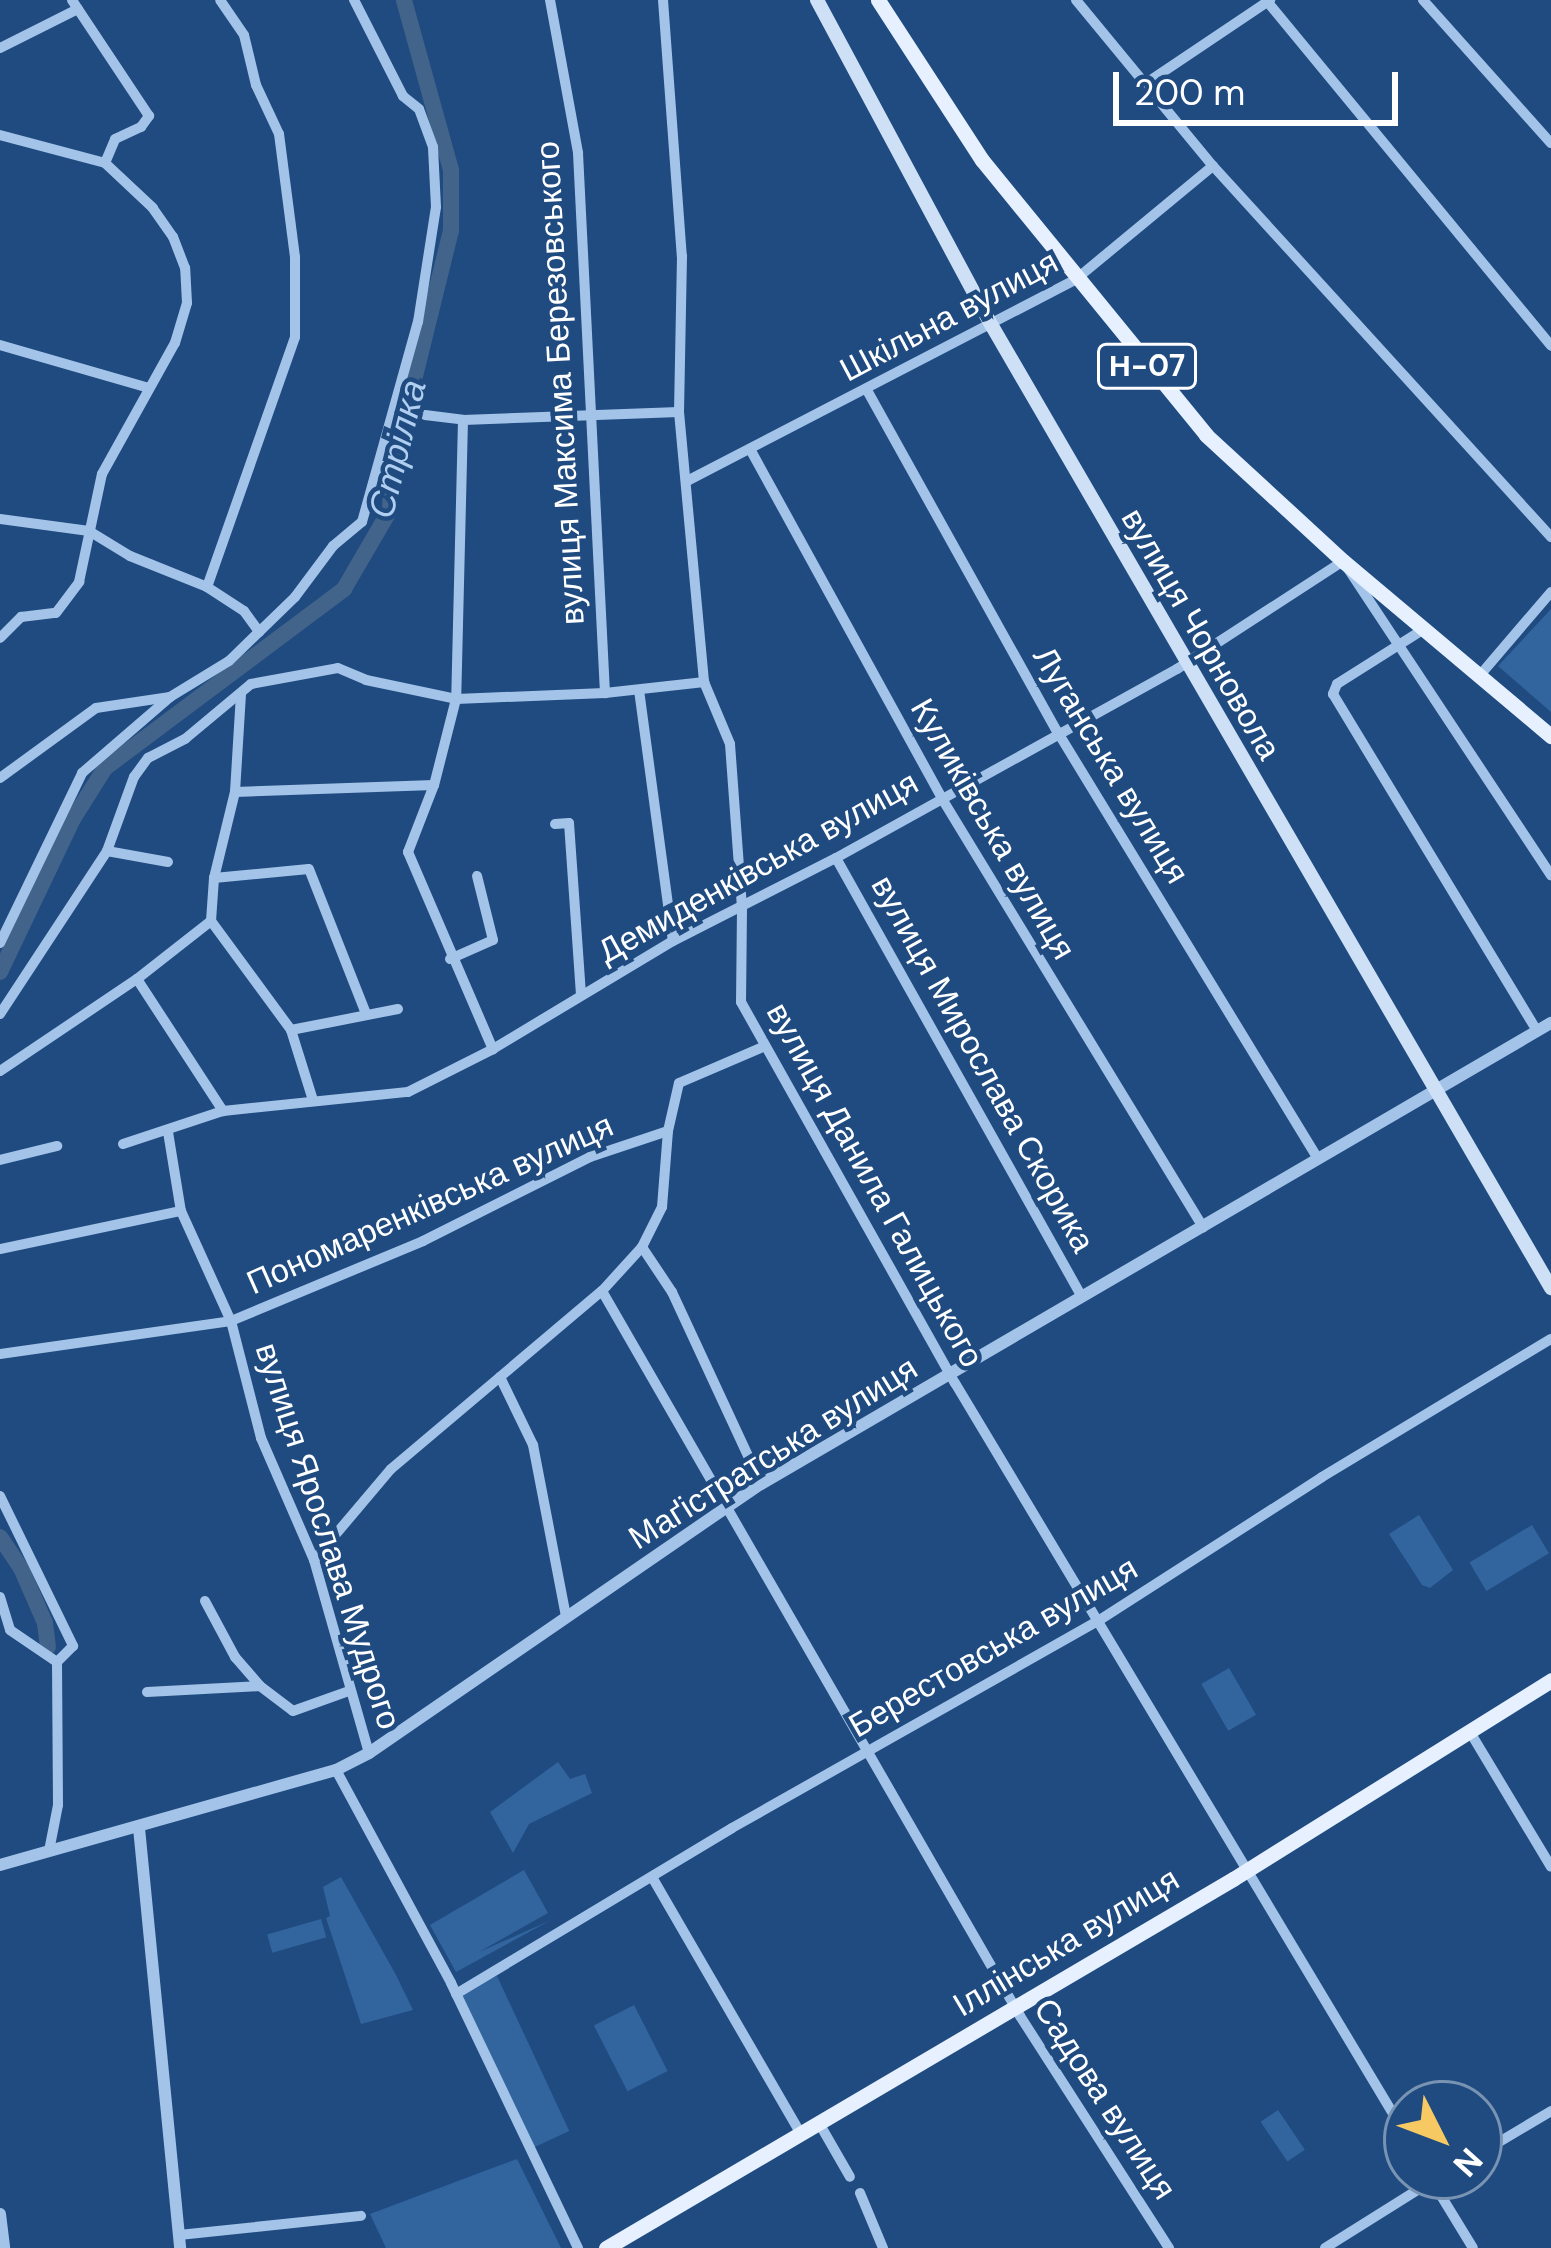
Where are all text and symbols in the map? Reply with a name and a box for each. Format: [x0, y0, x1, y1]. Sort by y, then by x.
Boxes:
scale bar [1119, 48, 1404, 122]
text: 200 m [1134, 69, 1245, 116]
street label: вулиця Максима Березовського [528, 140, 592, 626]
street label: Шкільна вулиця [833, 242, 1065, 390]
road number: Н-07 [1096, 342, 1198, 390]
water label: Стрілка [359, 375, 435, 523]
street label: вулиця Чорновола [1113, 501, 1289, 767]
street label: Луганська вулиця [1025, 639, 1197, 891]
street label: Куликівська вулиця [902, 692, 1084, 966]
street label: Демиденківська вулиця [591, 763, 925, 971]
street label: вулиця Мирослава Скорика [863, 869, 1103, 1259]
street label: вулиця Данила Галицького [758, 996, 992, 1374]
street label: Пономаренківська вулиця [241, 1105, 619, 1303]
street label: вулиця Ярослава Мудрого [247, 1338, 409, 1734]
street label: Маґістратська вулиця [622, 1348, 924, 1558]
street label: Берестовська вулиця [842, 1548, 1144, 1746]
street label: Іллінська вулиця [946, 1859, 1186, 2025]
street label: Садова вулиця [1025, 1991, 1185, 2207]
north arrow [1383, 2080, 1503, 2200]
text: N [1444, 2139, 1492, 2186]

